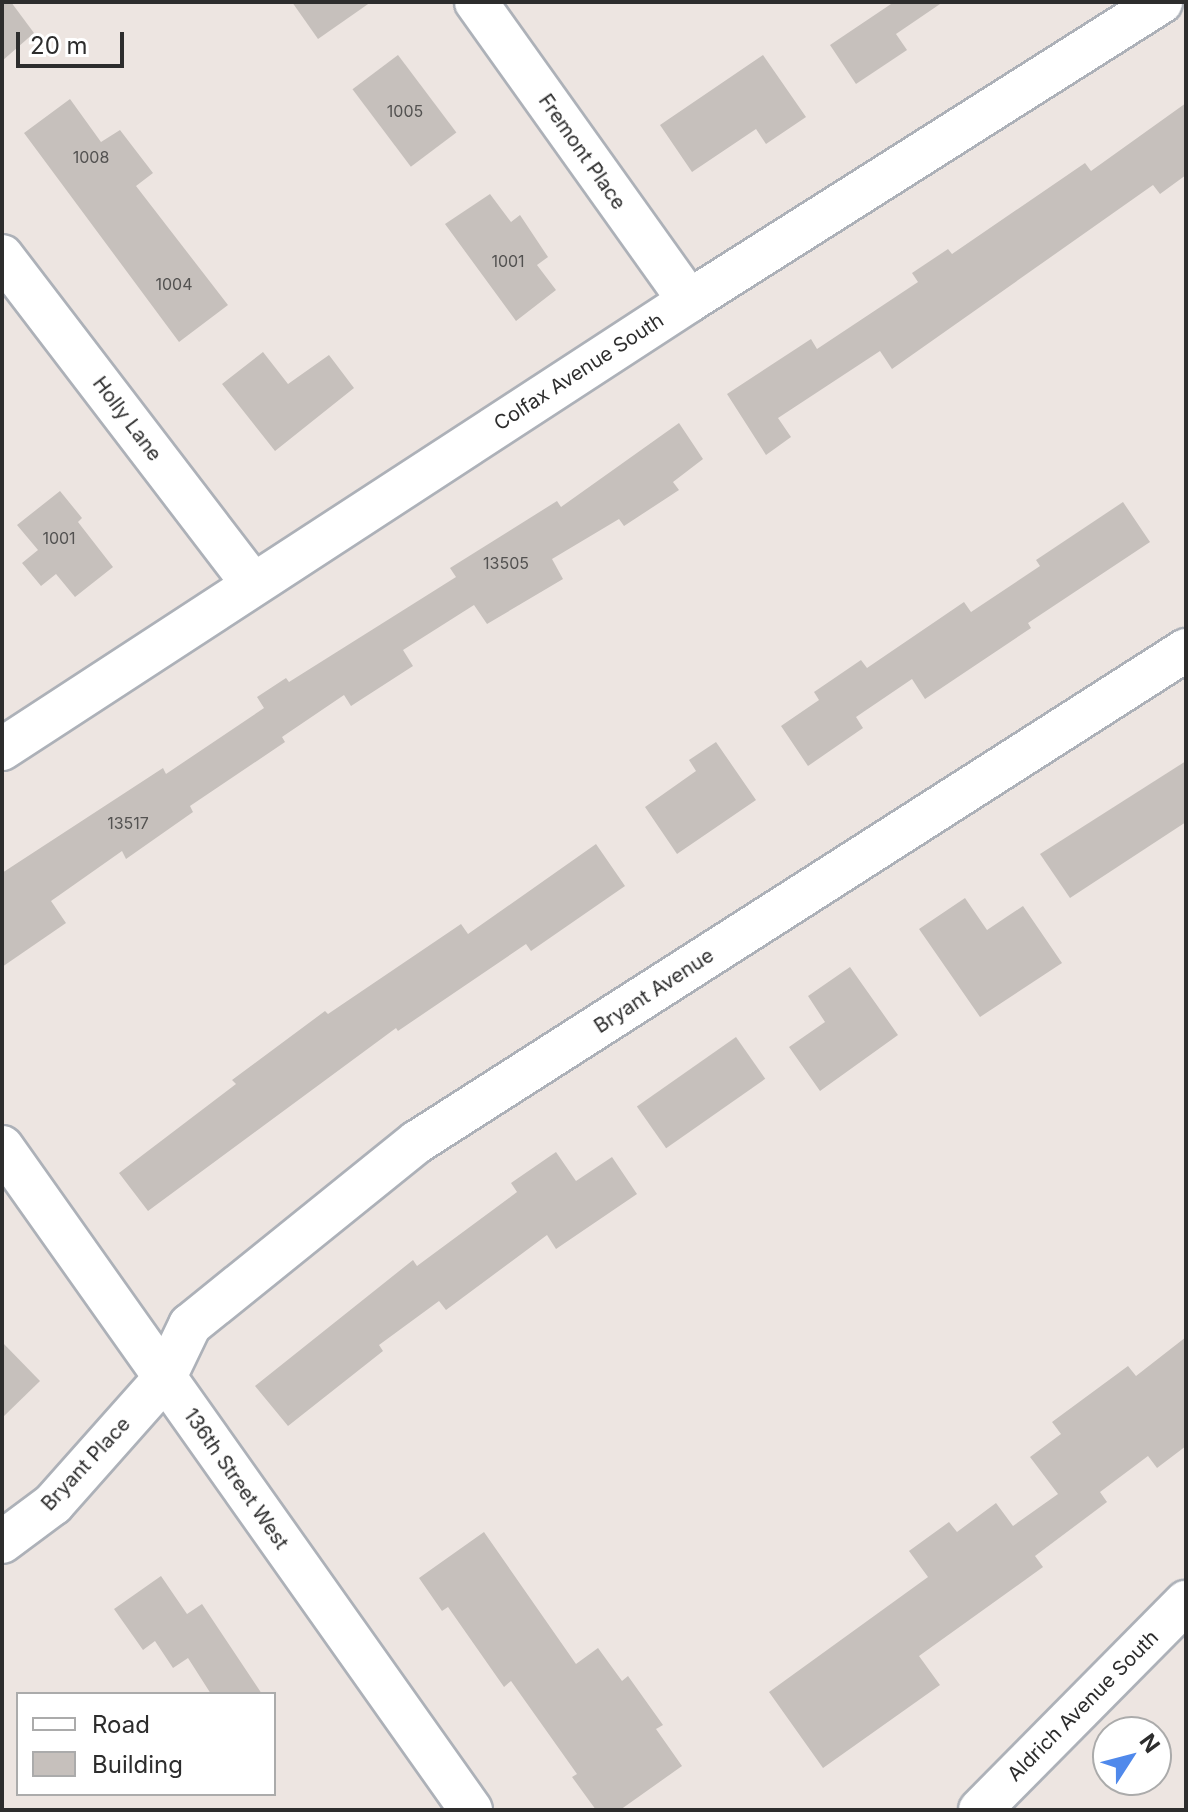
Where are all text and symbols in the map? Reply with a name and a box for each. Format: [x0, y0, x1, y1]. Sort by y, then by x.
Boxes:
scale bar [20, 16, 128, 66]
text: 20 m [30, 31, 88, 60]
street label: Fremont Place [533, 90, 631, 214]
house number: 1005 [387, 101, 423, 121]
house number: 1008 [73, 147, 109, 167]
house number: 1001 [491, 251, 525, 271]
house number: 1004 [155, 274, 193, 294]
street label: Colfax Avenue South [490, 308, 668, 436]
street label: Holly Lane [87, 372, 167, 466]
house number: 1001 [42, 528, 76, 548]
house number: 13505 [483, 553, 529, 573]
house number: 13517 [107, 813, 149, 833]
street label: Bryant Avenue [590, 943, 718, 1039]
street label: 136th Street West [178, 1404, 294, 1554]
street label: Bryant Place [37, 1412, 135, 1516]
street label: Aldrich Avenue South [1003, 1626, 1163, 1786]
legend [16, 1692, 276, 1796]
text: Road [92, 1710, 150, 1739]
north arrow [1092, 1716, 1172, 1796]
text: N [1134, 1729, 1165, 1757]
text: Building [92, 1750, 183, 1779]

